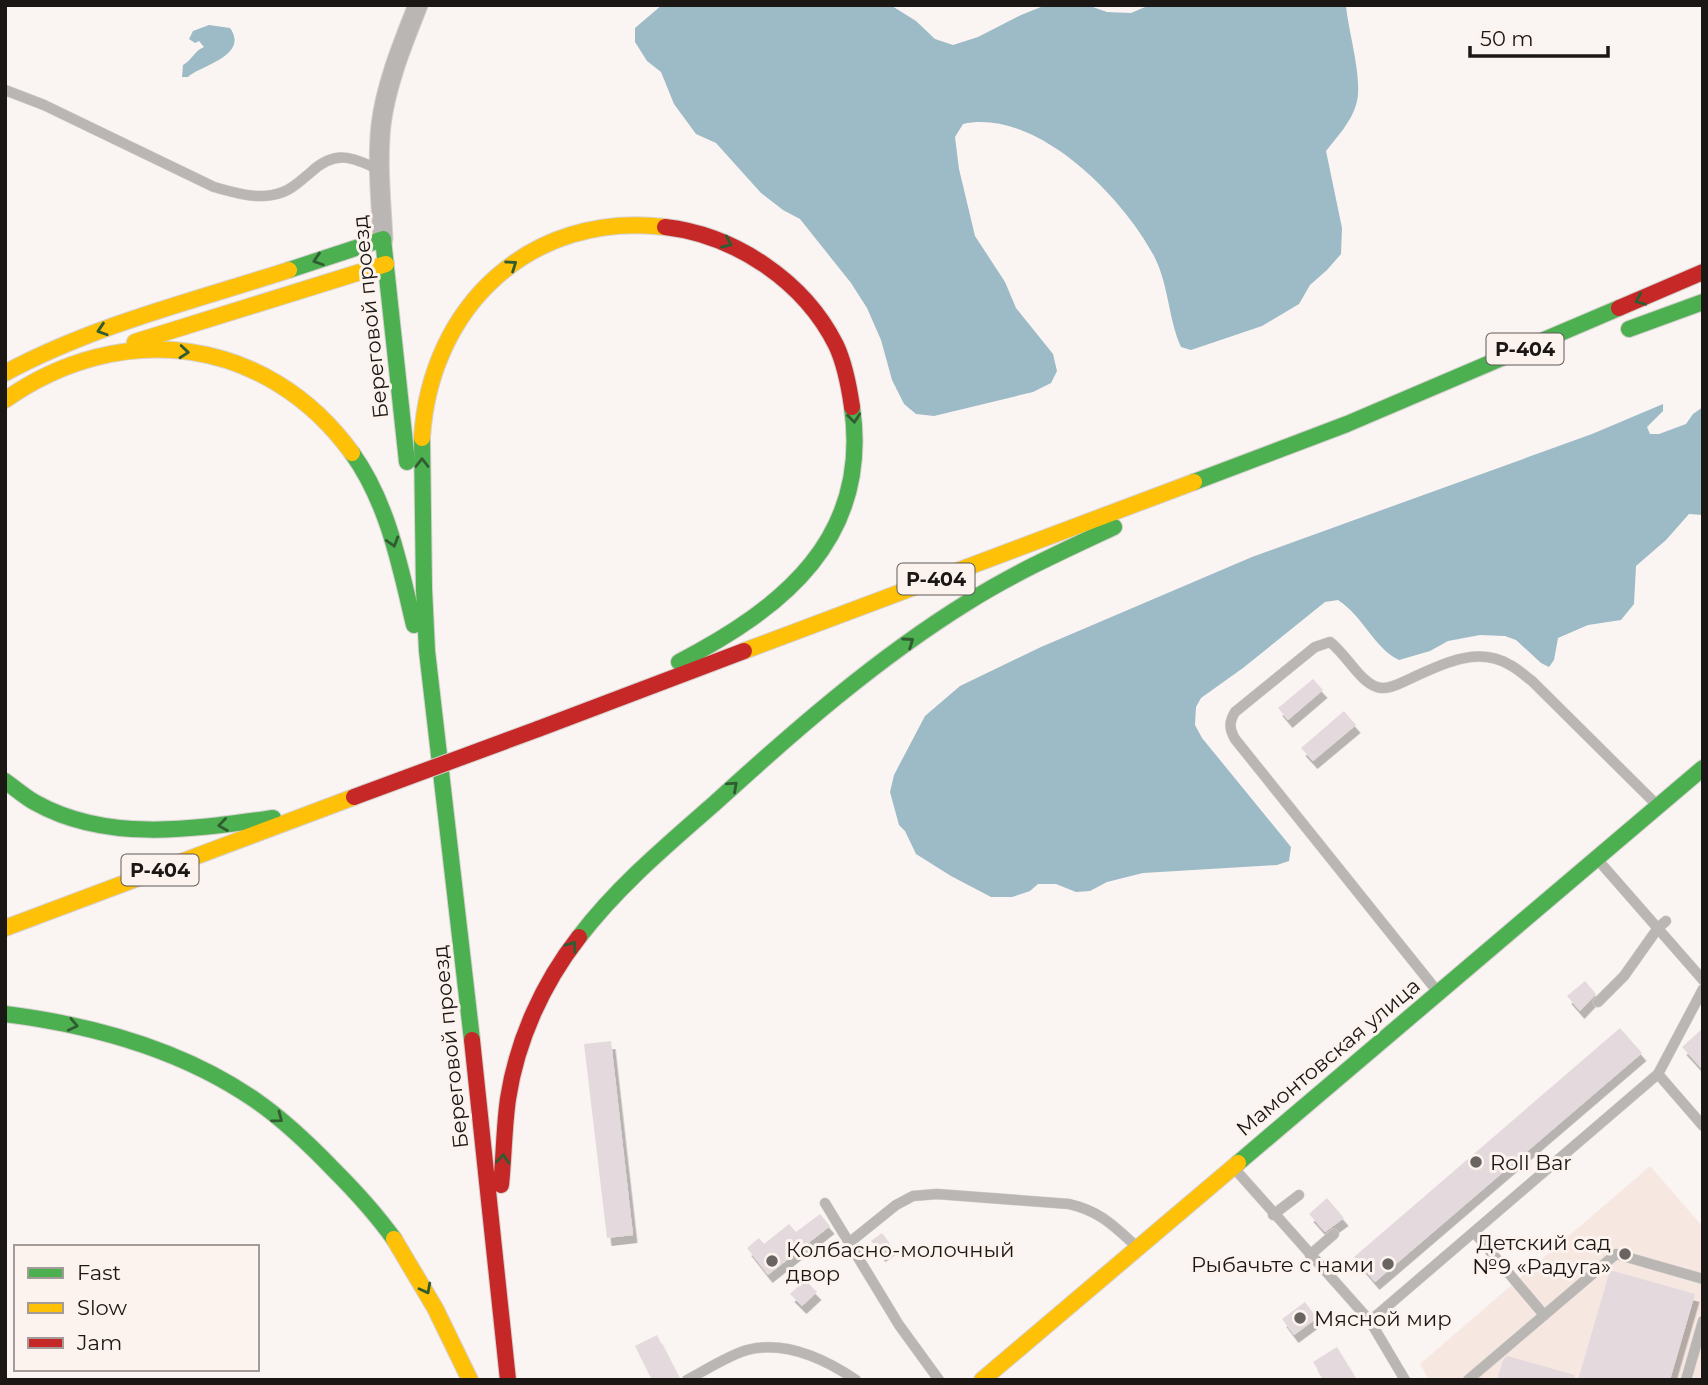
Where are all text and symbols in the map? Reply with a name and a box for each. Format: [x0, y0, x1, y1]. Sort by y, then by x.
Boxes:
scale bar [1470, 14, 1608, 58]
text: 50 m [1480, 26, 1534, 51]
street label: Береговой проезд [347, 214, 393, 420]
one-way arrow [719, 235, 732, 249]
one-way arrow [313, 252, 325, 266]
one-way arrow [504, 261, 517, 273]
one-way arrow [1635, 292, 1648, 306]
one-way arrow [96, 322, 108, 336]
road number: Р-404 [1486, 334, 1564, 364]
one-way arrow [179, 344, 190, 359]
one-way arrow [846, 413, 861, 424]
one-way arrow [414, 458, 430, 468]
one-way arrow [384, 536, 399, 548]
road number: Р-404 [898, 564, 974, 594]
one-way arrow [901, 638, 914, 650]
one-way arrow [725, 782, 738, 794]
one-way arrow [217, 818, 229, 833]
road number: Р-404 [122, 855, 198, 886]
one-way arrow [564, 941, 577, 954]
street label: Береговой проезд [427, 944, 473, 1150]
street label: Мамонтовская улица [1231, 973, 1425, 1141]
one-way arrow [67, 1017, 79, 1032]
one-way arrow [270, 1109, 283, 1122]
place label: Roll Bar [1490, 1150, 1572, 1175]
one-way arrow [495, 1153, 510, 1164]
marker: Roll Bar [1468, 1154, 1484, 1170]
place label: Детский сад №9 «Радуга» [1472, 1230, 1611, 1279]
place label: Колбасно-молочный двор [786, 1237, 1014, 1286]
legend [14, 1245, 259, 1371]
marker: Детский сад №9 «Радуга» [1617, 1246, 1633, 1262]
place label: Рыбачьте с нами [1191, 1252, 1374, 1277]
marker: Колбасно-молочный двор [764, 1253, 780, 1269]
marker: Рыбачьте с нами [1380, 1256, 1396, 1272]
text: Fast [77, 1260, 121, 1285]
one-way arrow [417, 1282, 431, 1294]
text: Slow [77, 1295, 127, 1320]
place label: Мясной мир [1314, 1306, 1452, 1331]
marker: Мясной мир [1292, 1310, 1308, 1326]
text: Jam [76, 1330, 122, 1355]

